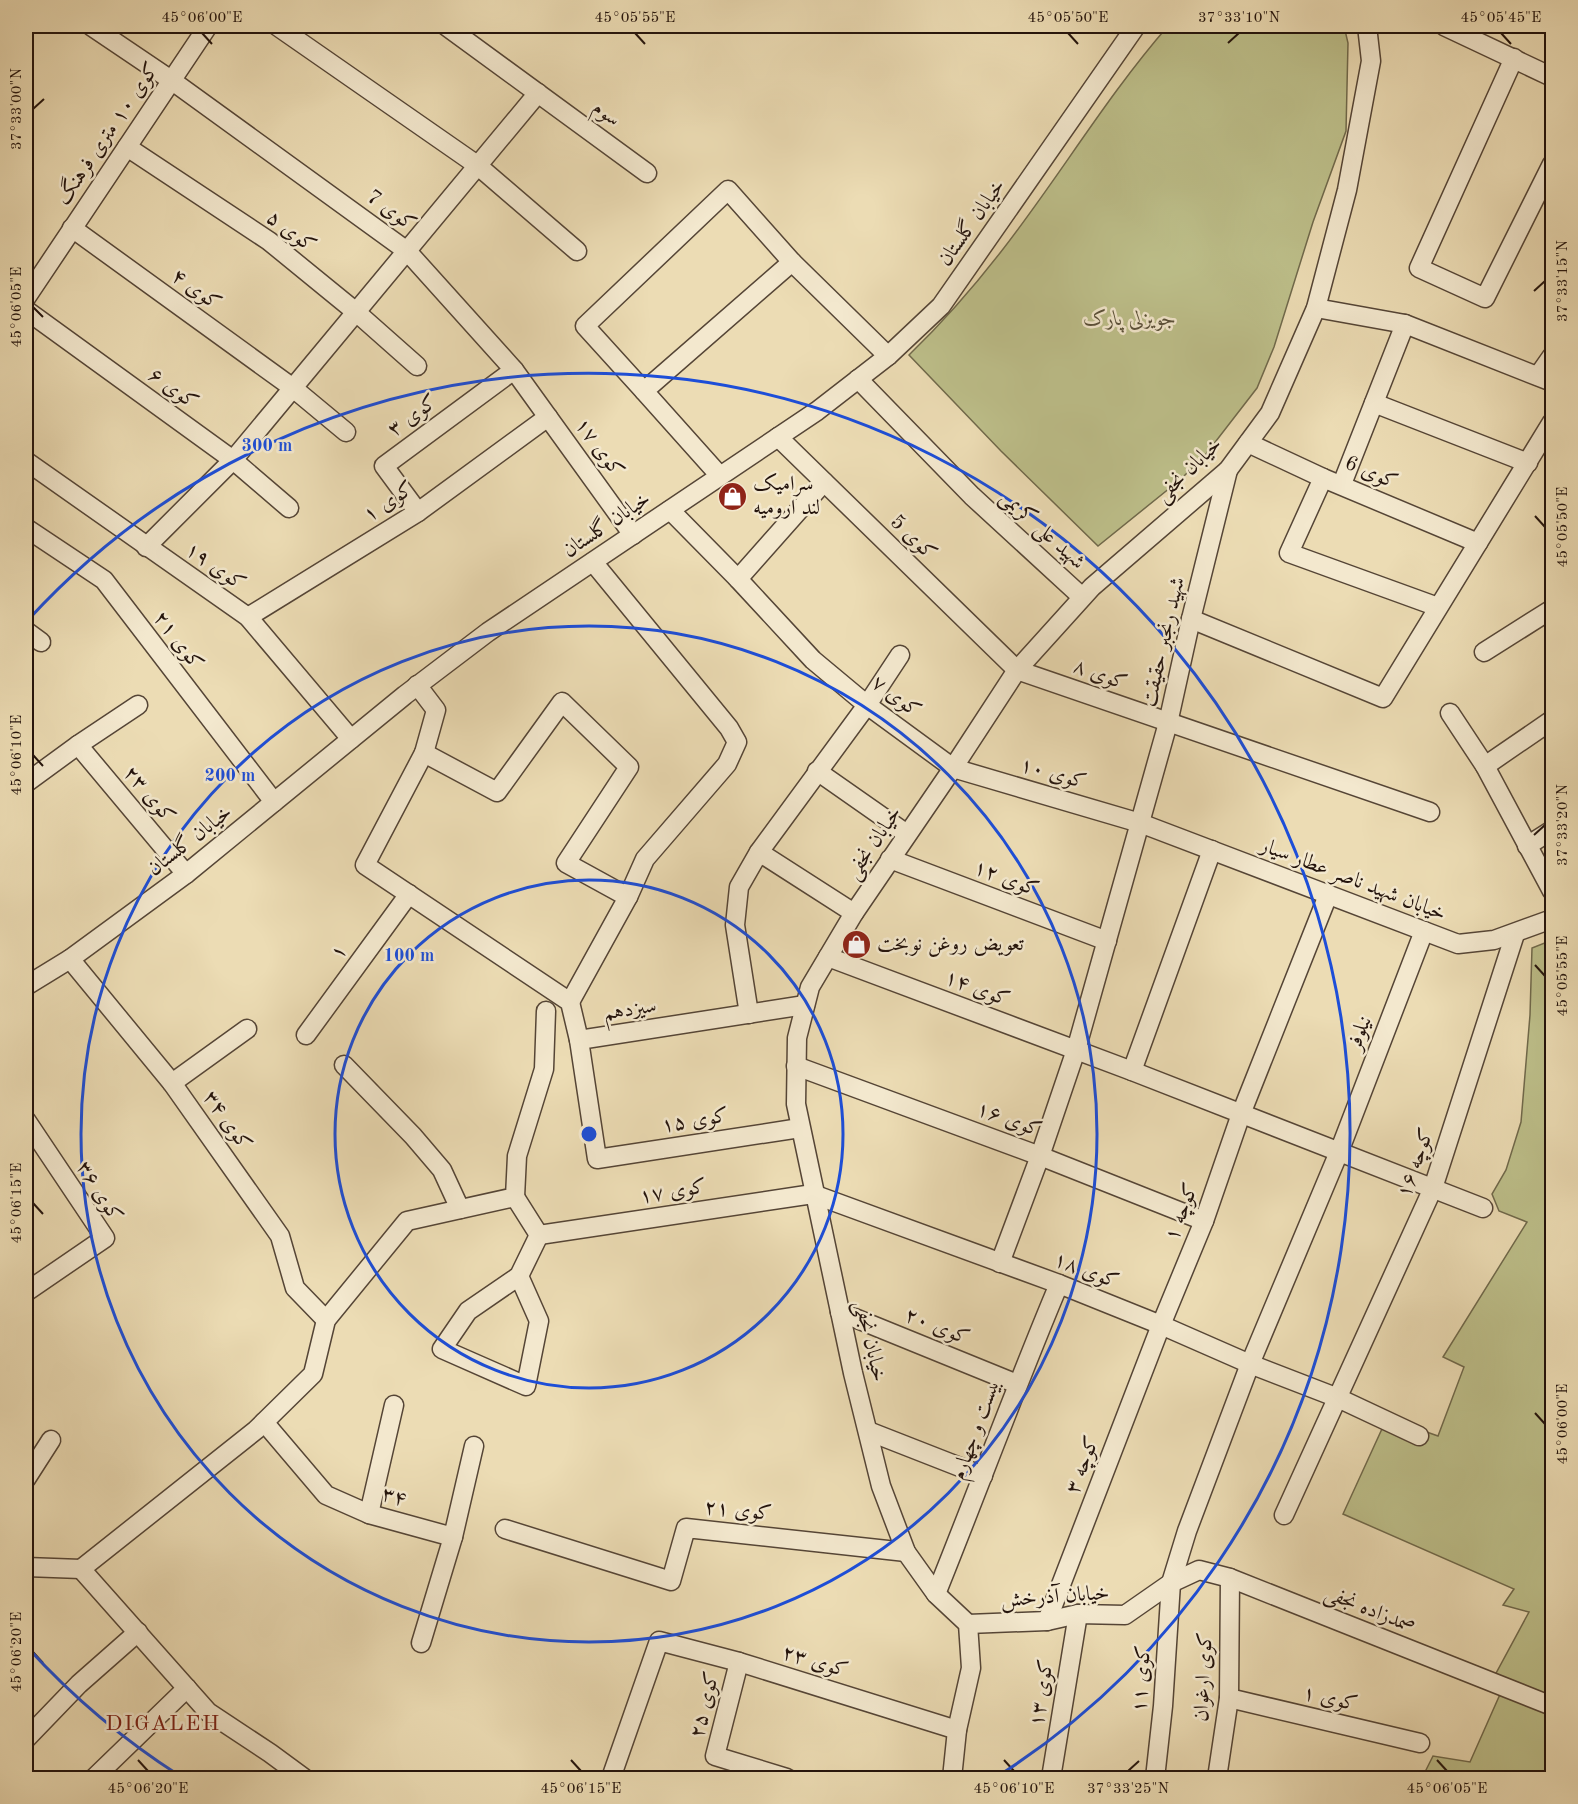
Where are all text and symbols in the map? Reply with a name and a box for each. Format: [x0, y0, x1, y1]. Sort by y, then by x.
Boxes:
text: 45°06'00"E [162, 11, 242, 26]
text: 45°05'55"E [595, 11, 675, 26]
text: 45°05'50"E [1028, 11, 1108, 26]
text: 37°33'10"N [1198, 11, 1280, 26]
text: 45°05'45"E [1461, 11, 1541, 26]
street label: کوی ۱۰ متری فرهنگ [49, 57, 164, 210]
text: 37°33'00"N [10, 68, 25, 150]
street label: سوم [585, 97, 624, 136]
street label: خیابان گلستان [931, 173, 1010, 271]
street label: کوی 7 [362, 186, 420, 237]
street label: کوی ۵ [262, 207, 319, 258]
text: 37°33'15"N [1556, 240, 1571, 322]
street label: کوی ۴ [167, 265, 225, 316]
text: 45°06'05"E [10, 267, 25, 347]
park label: جویزلی پارک [1083, 308, 1177, 333]
street label: کوی ۶ [144, 364, 202, 415]
street label: کوی ۳ [384, 391, 442, 442]
street label: کوی ۱۷ [570, 414, 627, 482]
street label: خیابان نجفی [1151, 433, 1228, 508]
text: 300 m [242, 437, 292, 455]
street label: کوی 6 [1341, 453, 1401, 494]
place label: سرامیک لند ارومیه [753, 472, 820, 519]
street label: کوی ۱ [360, 478, 418, 527]
shop icon: سرامیک لند ارومیه [716, 480, 748, 512]
street label: خیابان گلستان [557, 485, 655, 563]
street label: شهید علی کریمی [993, 485, 1090, 576]
text: 45°05'50"E [1556, 487, 1571, 567]
street label: کوی 5 [885, 511, 940, 565]
street label: کوی ۱۹ [181, 539, 249, 596]
street label: شهید رنجبر حقیقت [1138, 575, 1191, 709]
street label: کوی ۲۱ [148, 608, 207, 675]
street label: کوی ۸ [1070, 656, 1130, 695]
street label: کوی ۷ [867, 672, 924, 723]
text: 45°06'10"E [10, 715, 25, 795]
street label: کوی ۱۰ [1017, 755, 1088, 794]
street label: کوی ۲۳ [118, 762, 179, 828]
text: 200 m [205, 767, 255, 785]
text: 37°33'20"N [1556, 784, 1571, 866]
street label: خیابان گلستان [141, 799, 237, 881]
street label: خیابان نجفی [841, 802, 908, 885]
street label: خیابان شهید ناصر عطار سیار [1255, 834, 1449, 927]
street label: کوی ۱۲ [970, 857, 1041, 902]
shop icon: تعویض روغن نوبخت [840, 928, 872, 960]
place label: تعویض روغن نوبخت [877, 934, 1025, 957]
text: 45°05'55"E [1556, 936, 1571, 1016]
street label: ۱ [327, 941, 351, 963]
text: 100 m [384, 947, 434, 965]
street label: کوی ۱۴ [941, 967, 1012, 1012]
street label: سیزدهم [602, 995, 659, 1032]
street label: نیلوفر [1343, 1013, 1377, 1055]
street label: کوی ۳۴ [198, 1087, 255, 1155]
street label: کوی ۱۶ [973, 1099, 1044, 1142]
street label: کوی ۱۵ [660, 1105, 730, 1138]
centre of rings [579, 1124, 599, 1144]
street label: کوچه ۱۶ [1394, 1125, 1440, 1201]
street label: کوی ۳۶ [71, 1158, 126, 1227]
text: 45°06'15"E [10, 1163, 25, 1243]
street label: کوی ۱۷ [638, 1176, 708, 1209]
street label: کوچه ۱ [1161, 1180, 1204, 1244]
street label: کوی ۱۸ [1050, 1249, 1121, 1294]
street label: خیابان نجفی [848, 1298, 891, 1384]
street label: کوی ۲۰ [901, 1305, 972, 1350]
street label: بیست و چهارم [948, 1377, 1010, 1485]
text: 45°06'00"E [1556, 1384, 1571, 1464]
street label: کوچه ۳ [1062, 1433, 1105, 1497]
street label: ۳۴ [379, 1484, 409, 1510]
street label: کوی ۲۱ [703, 1497, 773, 1526]
street label: خیابان آذرخش [1000, 1579, 1110, 1613]
street label: صمدزاده نجفی [1321, 1581, 1419, 1640]
text: 45°06'20"E [10, 1612, 25, 1692]
street label: کوی ارغوان [1191, 1632, 1218, 1722]
street label: کوی ۲۳ [779, 1642, 850, 1683]
street label: کوی ۱۱ [1129, 1645, 1156, 1714]
street label: کوی ۱۳ [1026, 1658, 1059, 1728]
street label: کوی ۲۵ [687, 1670, 724, 1741]
street label: کوی ۱ [1300, 1683, 1359, 1716]
district label: DIGALEH [105, 1713, 221, 1735]
text: 45°06'20"E [108, 1782, 188, 1797]
text: 45°06'15"E [541, 1782, 621, 1797]
text: 45°06'10"E [974, 1782, 1054, 1797]
text: 37°33'25"N [1087, 1782, 1169, 1797]
text: 45°06'05"E [1407, 1782, 1487, 1797]

